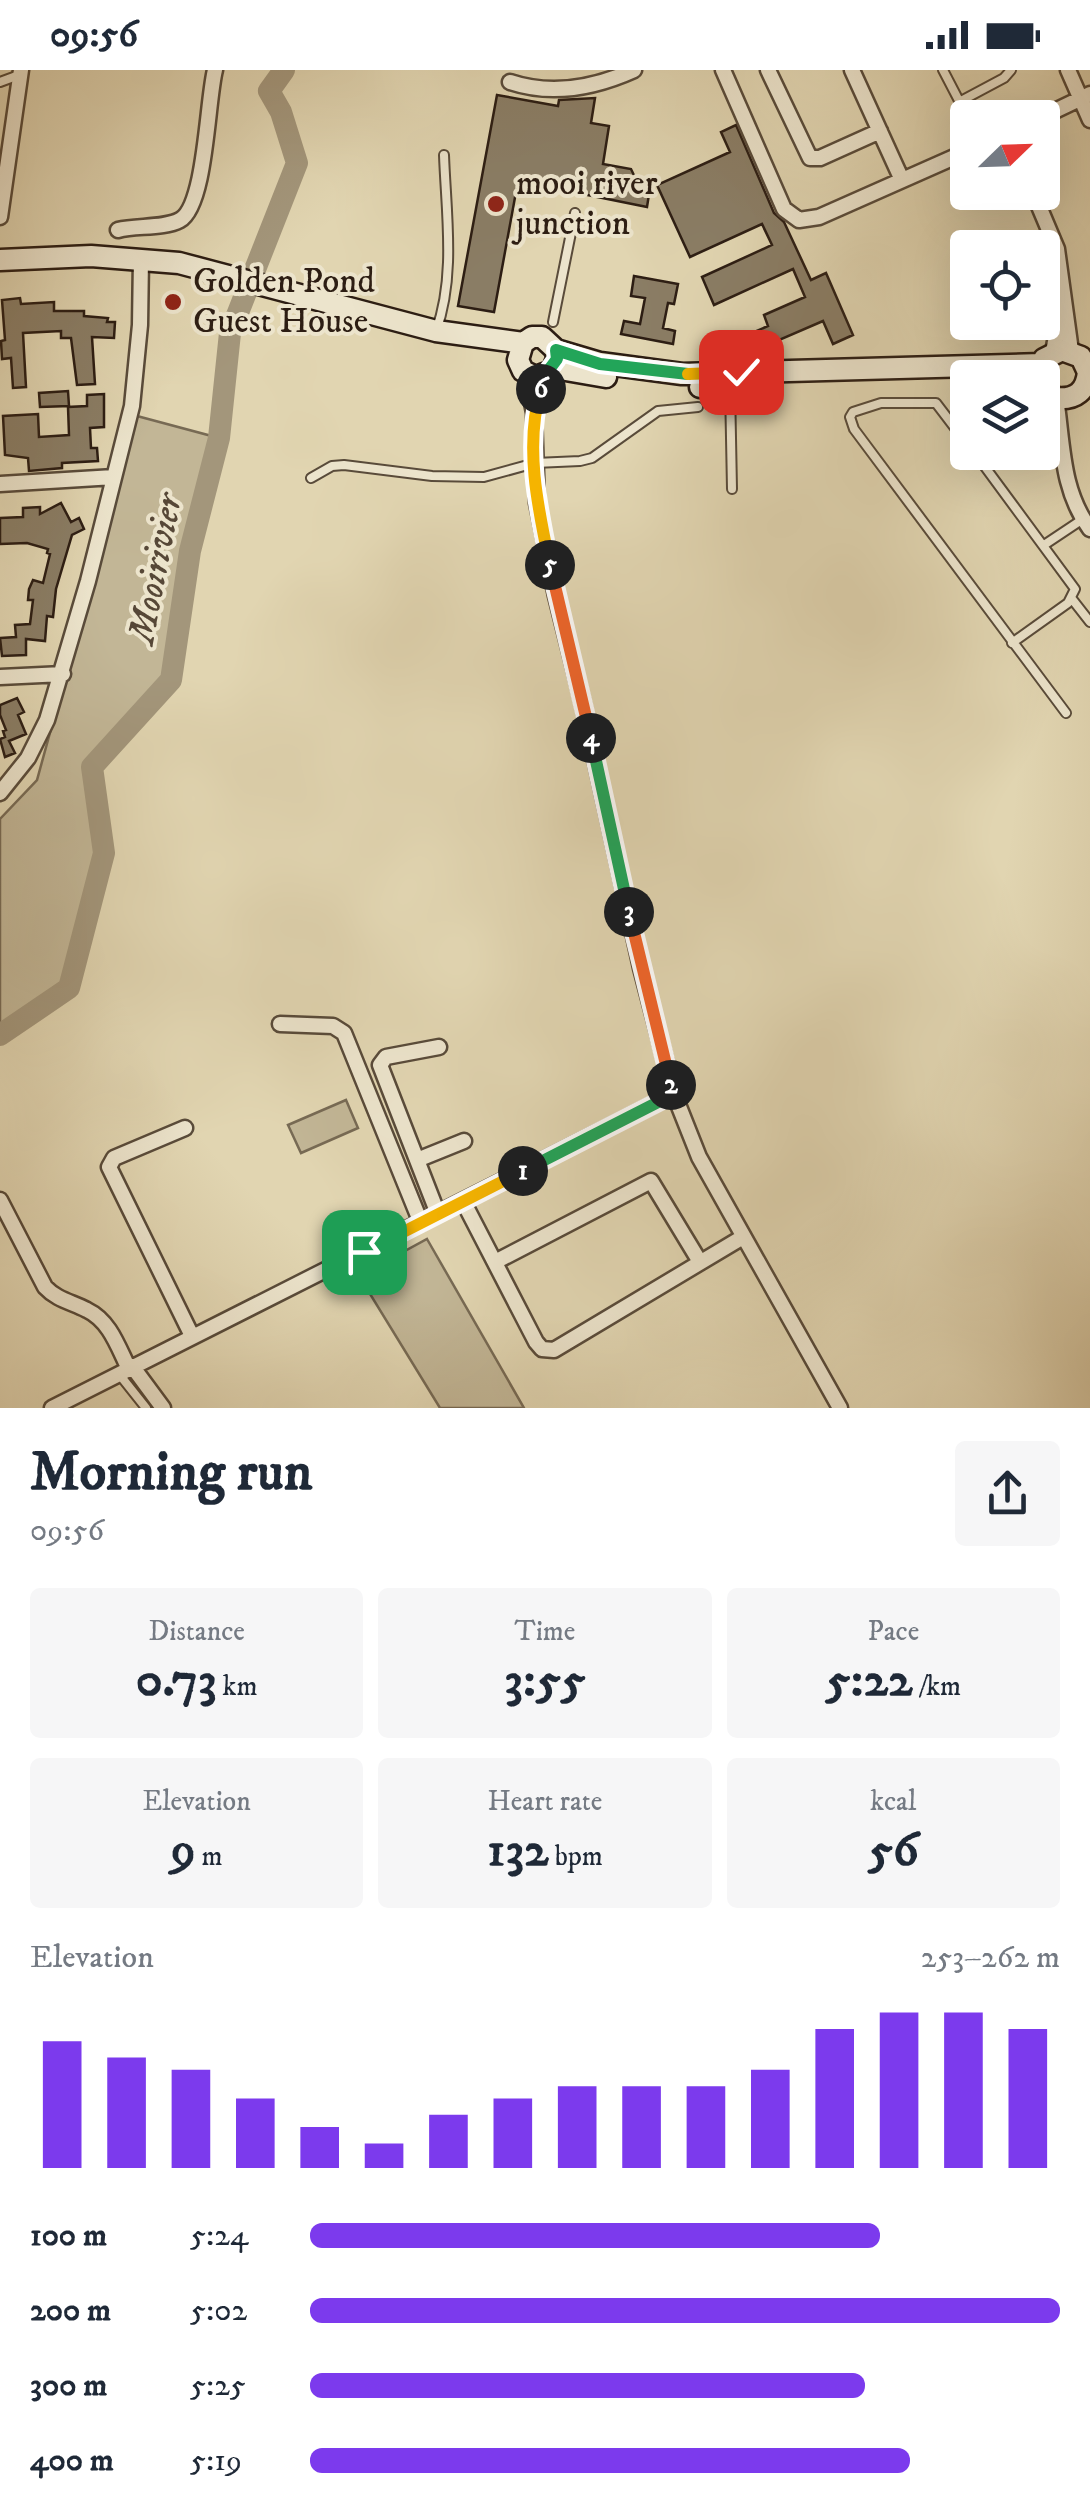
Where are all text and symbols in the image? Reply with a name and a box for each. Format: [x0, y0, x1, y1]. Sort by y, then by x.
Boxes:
text: 09:56 [50, 11, 138, 59]
north arrow [950, 100, 1060, 210]
map controls [950, 100, 1060, 470]
place label: mooi river junction [511, 162, 658, 246]
marker: mooi river junction [485, 193, 507, 215]
button: locate [950, 230, 1060, 340]
place label: Golden Pond Guest House [193, 260, 375, 344]
marker: Golden Pond Guest House [162, 291, 184, 313]
pin [699, 330, 784, 415]
icon: check [714, 345, 769, 400]
button: layers [950, 360, 1060, 470]
pin: 6 [516, 364, 566, 414]
text: 6 [534, 371, 548, 406]
water label: Mooirivier [117, 487, 195, 651]
pin: 5 [525, 540, 575, 590]
text: 5 [543, 547, 557, 582]
pin: 4 [566, 713, 616, 763]
text: 4 [583, 720, 599, 755]
pin: 3 [604, 887, 654, 937]
text: 3 [624, 894, 634, 929]
pin: 2 [646, 1060, 696, 1110]
text: 2 [664, 1067, 678, 1102]
pin: 1 [498, 1146, 548, 1196]
text: 1 [518, 1153, 528, 1188]
pin [322, 1210, 407, 1295]
icon: arrive [337, 1225, 392, 1280]
text: Morning run [30, 1439, 312, 1508]
button: share [955, 1441, 1060, 1546]
text: 09:56 [30, 1511, 104, 1551]
text: Distance [148, 1614, 245, 1649]
text: Time [515, 1614, 575, 1649]
text: Pace [867, 1614, 919, 1649]
text: 0.73 [136, 1649, 217, 1712]
text: 3:55 [504, 1649, 586, 1712]
text: 5:22 [826, 1649, 913, 1712]
text: km [217, 1669, 258, 1704]
text: /km [913, 1669, 961, 1704]
text: Elevation [142, 1784, 251, 1819]
text: Heart rate [488, 1784, 602, 1819]
text: kcal [870, 1784, 916, 1819]
text: 9 [171, 1819, 196, 1882]
text: 132 [487, 1819, 549, 1882]
text: 56 [868, 1819, 919, 1882]
text: m [196, 1839, 223, 1874]
text: bpm [549, 1839, 603, 1874]
text: Elevation [30, 1938, 154, 1978]
text: 253–262 m [921, 1938, 1060, 1978]
text: 100 m [30, 2216, 107, 2256]
text: 5:24 [190, 2216, 248, 2256]
text: 200 m [30, 2291, 111, 2331]
text: 5:02 [190, 2291, 247, 2331]
text: 300 m [30, 2366, 107, 2406]
text: 5:25 [190, 2366, 246, 2406]
text: 400 m [30, 2441, 114, 2481]
text: 5:19 [190, 2441, 242, 2481]

